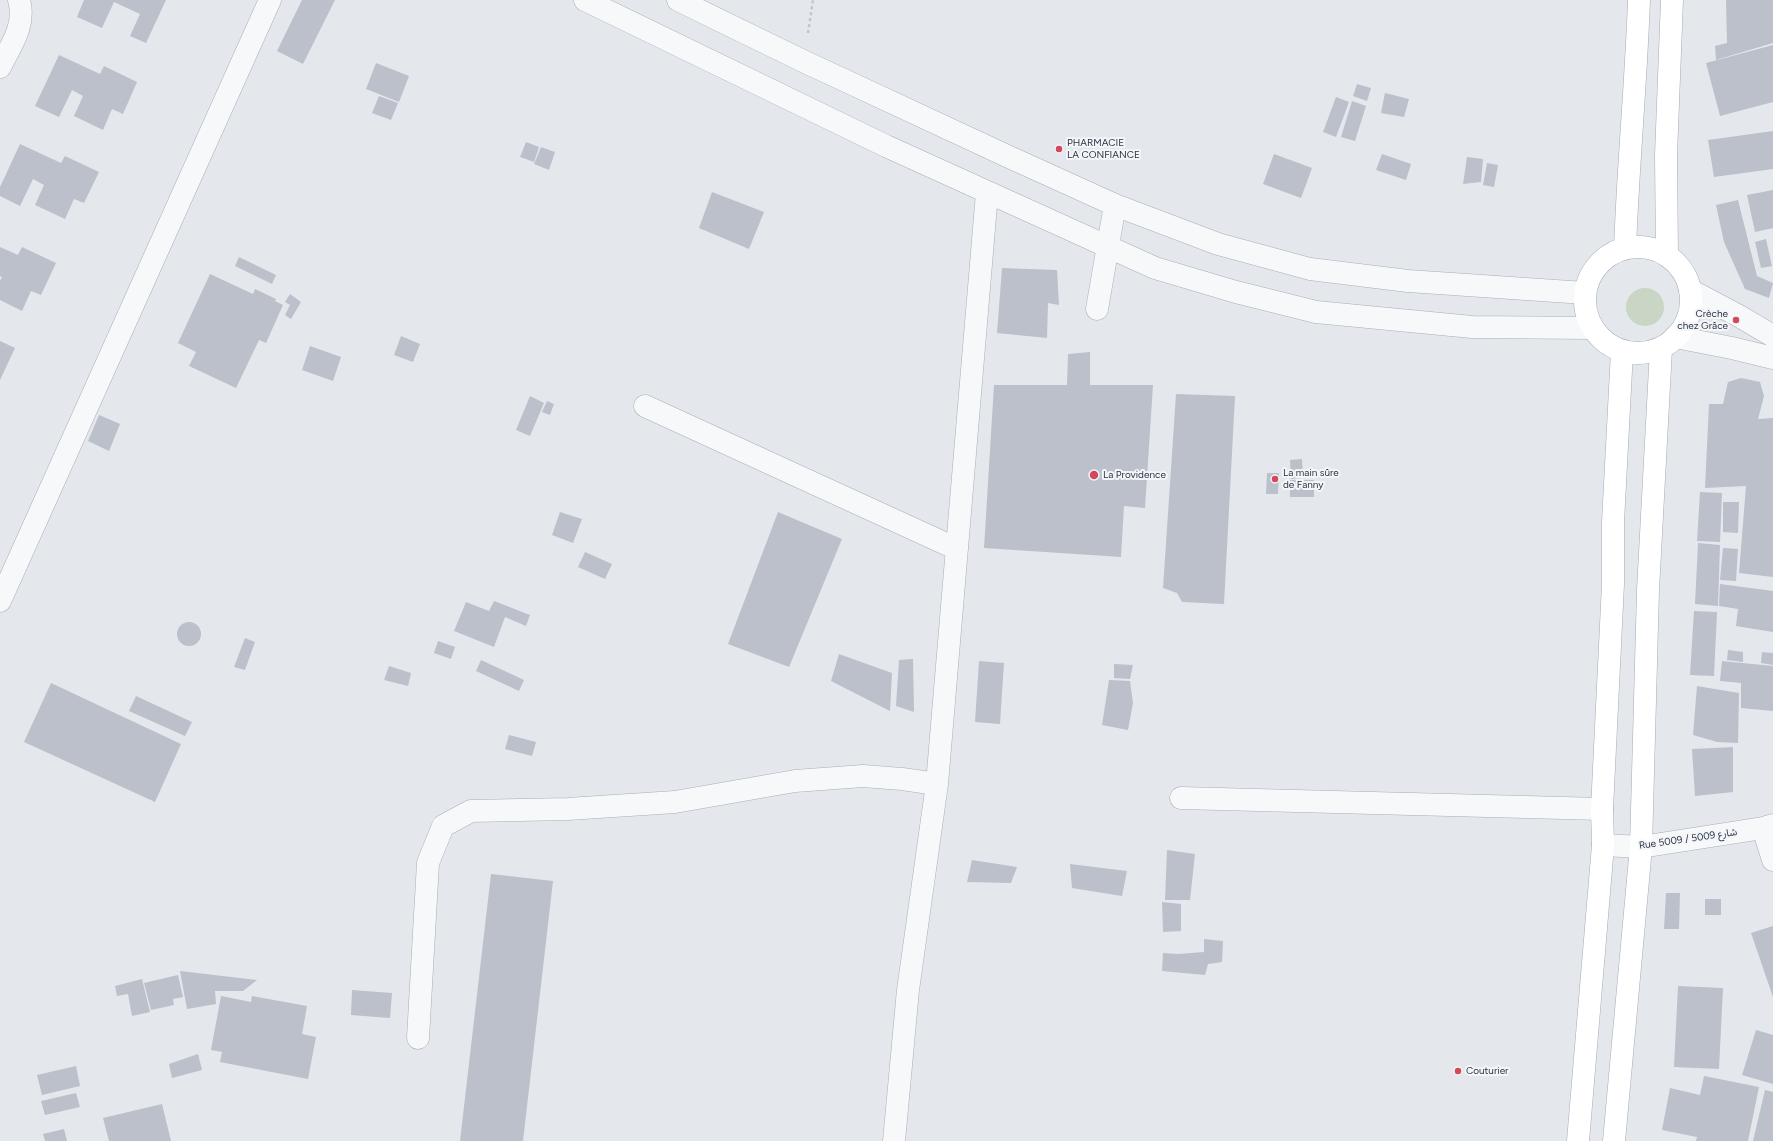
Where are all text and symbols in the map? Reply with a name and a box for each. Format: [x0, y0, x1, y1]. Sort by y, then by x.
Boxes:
place label: PHARMACIE LA CONFIANCE [1067, 137, 1140, 160]
marker: PHARMACIE LA CONFIANCE [1054, 144, 1064, 154]
place label: Crèche chez Grâce [1677, 308, 1728, 332]
marker: Crèche chez Grâce [1731, 315, 1741, 325]
place label: La main sûre de Fanny [1283, 467, 1339, 490]
marker: La Providence [1088, 469, 1100, 481]
place label: La Providence [1103, 469, 1166, 481]
marker: La main sûre de Fanny [1270, 474, 1280, 484]
street label: Rue 5009 / شارع 5009 [1638, 826, 1738, 852]
place label: Couturier [1466, 1065, 1508, 1077]
marker: Couturier [1453, 1066, 1463, 1076]

